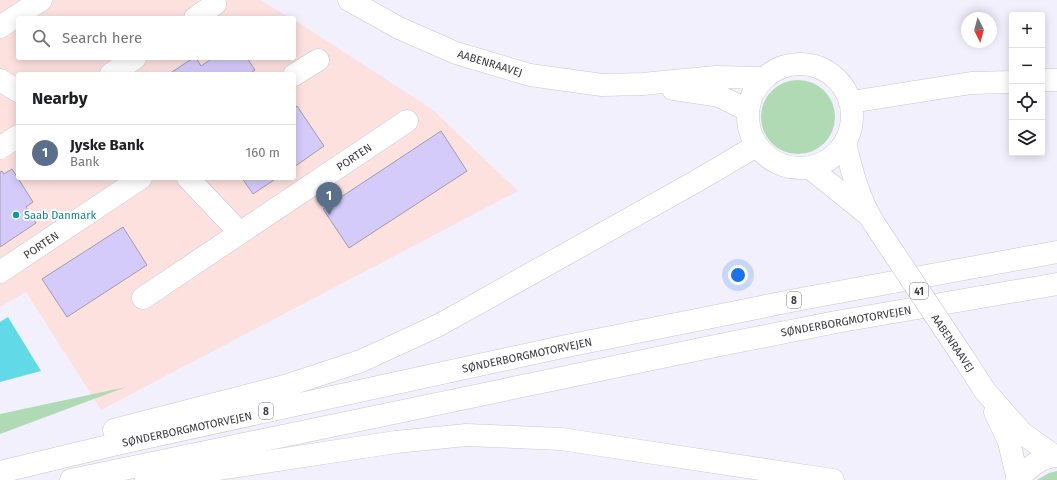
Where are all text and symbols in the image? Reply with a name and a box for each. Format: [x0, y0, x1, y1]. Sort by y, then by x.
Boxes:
north arrow [961, 12, 997, 48]
map controls [1009, 12, 1045, 156]
button: + [1009, 12, 1045, 48]
search box [16, 16, 296, 60]
icon: search [30, 27, 52, 49]
text: Search here [62, 29, 142, 47]
street label: AABENRAAVEJ [456, 47, 524, 80]
button: − [1009, 48, 1045, 84]
button: locate [1009, 84, 1045, 120]
text: Nearby [32, 88, 87, 109]
button: layers [1009, 120, 1045, 156]
text: Jyske Bank [70, 136, 144, 154]
street label: PORTEN [334, 141, 374, 174]
text: 1 [42, 145, 48, 160]
text: 160 m [246, 145, 280, 160]
text: Bank [70, 154, 99, 169]
pin: 1 [316, 182, 342, 215]
place label: Saab Danmark [24, 209, 96, 222]
marker: Saab Danmark [11, 210, 21, 220]
street label: PORTEN [21, 229, 61, 262]
your location [728, 265, 748, 285]
road number: 41 [910, 283, 928, 299]
road number: 8 [787, 292, 801, 308]
street label: SØNDERBORGMOTORVEJEN [780, 304, 912, 339]
street label: AABENRAAVEJ [928, 312, 977, 375]
street label: SØNDERBORGMOTORVEJEN [461, 335, 593, 376]
road number: 8 [259, 403, 273, 419]
street label: SØNDERBORGMOTORVEJEN [121, 409, 253, 450]

